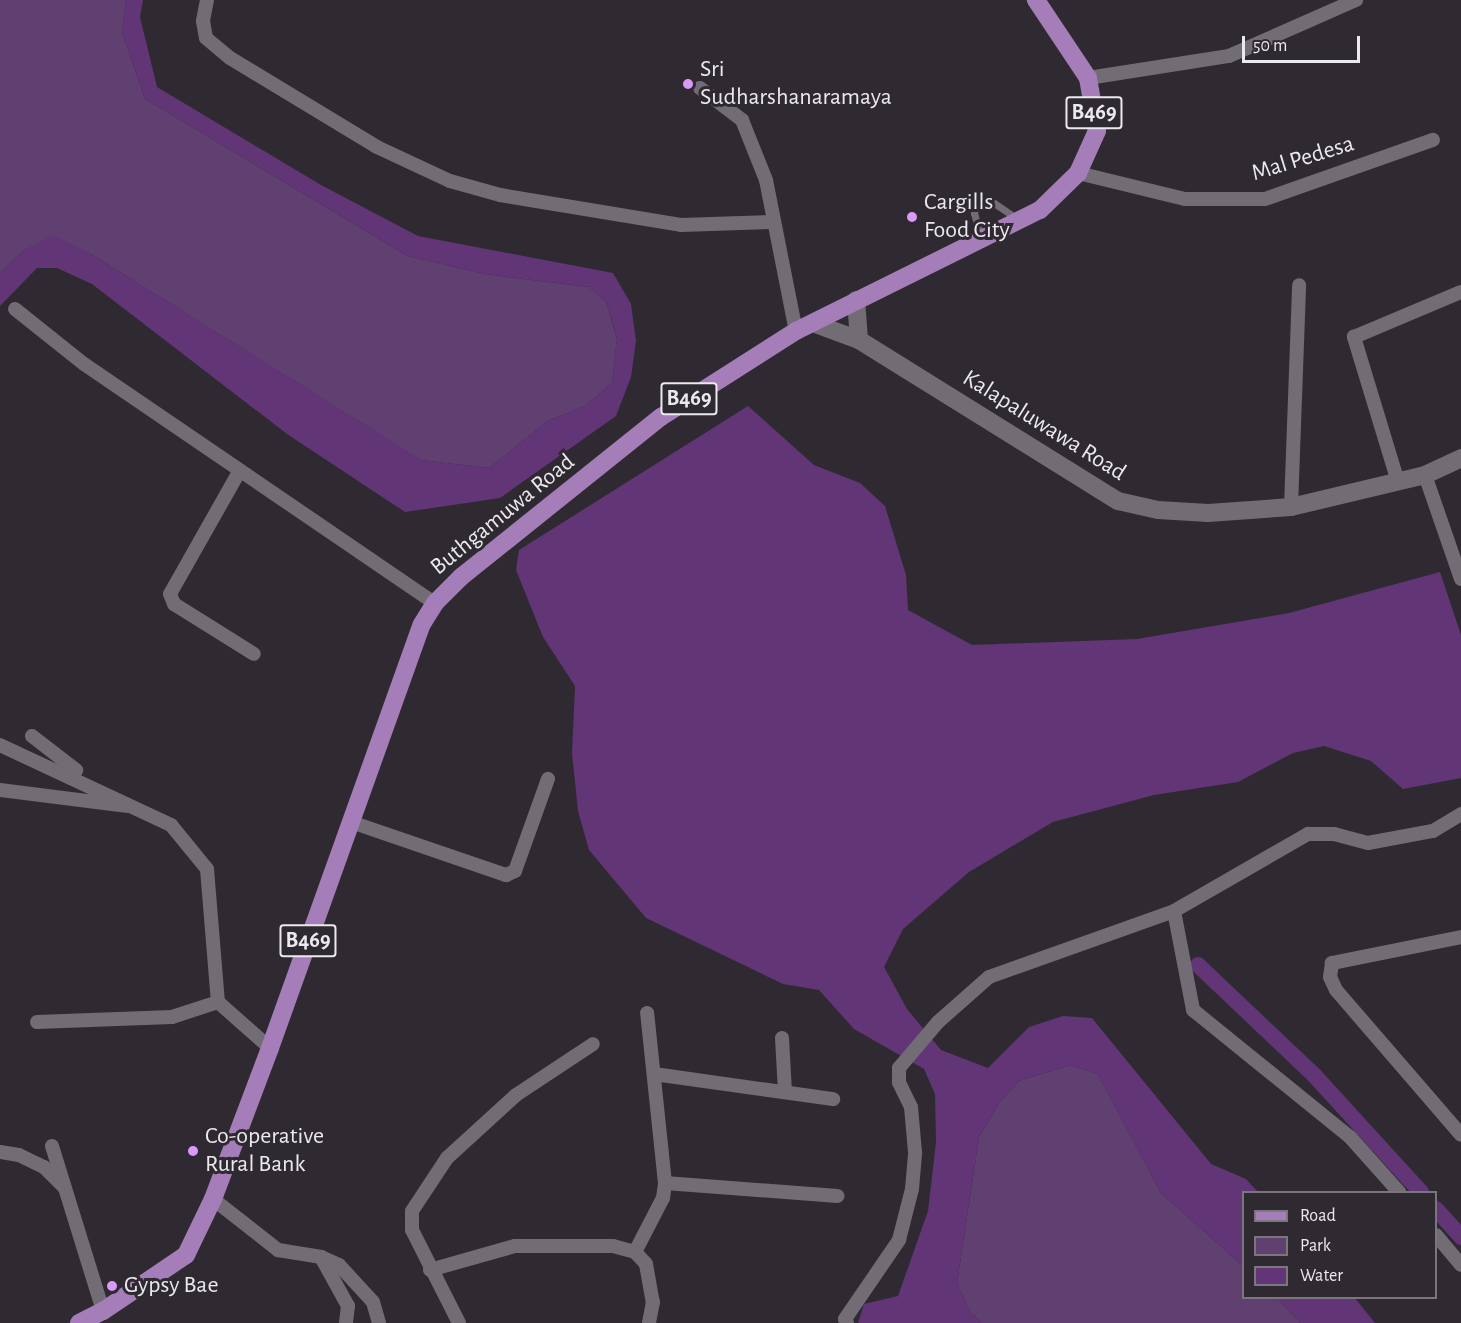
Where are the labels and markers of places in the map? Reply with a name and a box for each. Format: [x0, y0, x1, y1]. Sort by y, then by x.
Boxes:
place label: Sri Sudharshanaramaya [700, 56, 892, 112]
marker: Sri Sudharshanaramaya [681, 77, 695, 91]
place label: Cargills Food City [924, 189, 1010, 245]
marker: Cargills Food City [905, 210, 919, 224]
place label: Co-operative Rural Bank [205, 1123, 324, 1179]
marker: Co-operative Rural Bank [186, 1144, 200, 1158]
place label: Gypsy Bae [124, 1272, 218, 1300]
marker: Gypsy Bae [105, 1279, 119, 1293]

